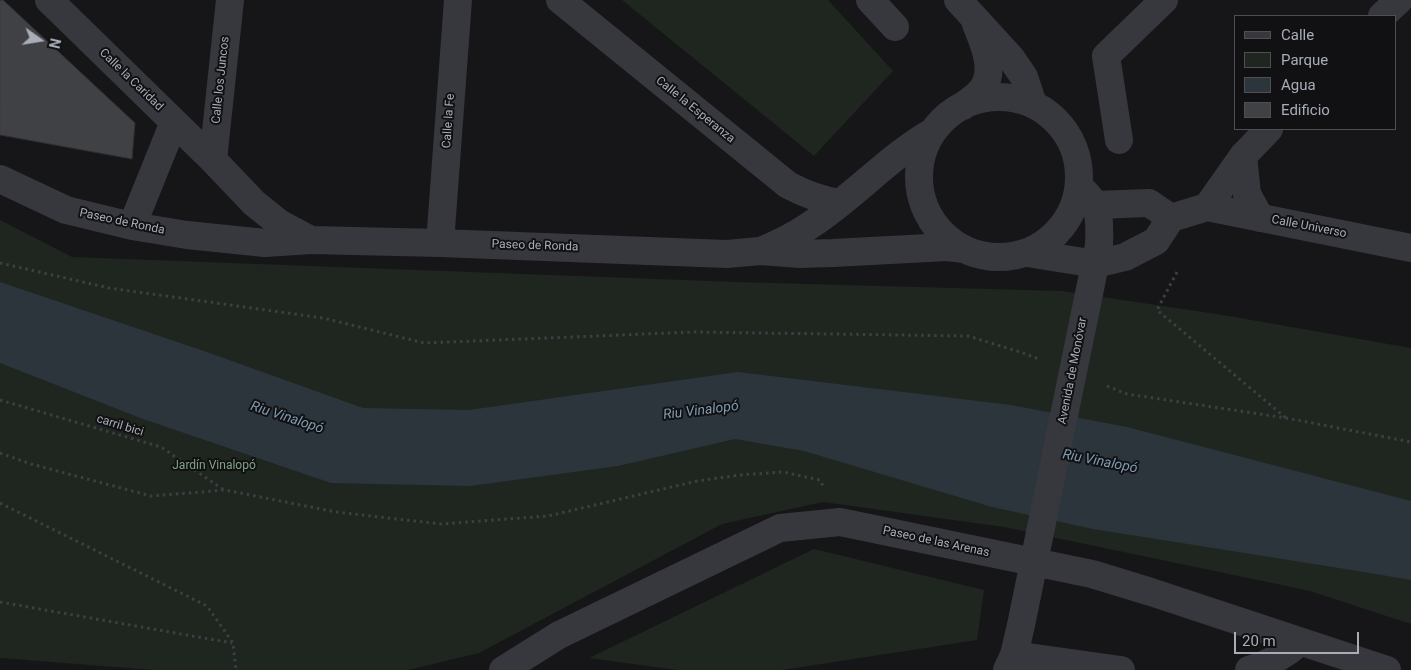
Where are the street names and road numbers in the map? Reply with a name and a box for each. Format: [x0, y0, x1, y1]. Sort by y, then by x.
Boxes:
street label: Calle los Juncos [209, 36, 233, 124]
street label: Calle la Caridad [96, 46, 166, 114]
street label: Calle la Esperanza [653, 74, 737, 146]
street label: Calle la Fe [440, 93, 458, 149]
street label: Paseo de Ronda [78, 206, 166, 238]
street label: Calle Universo [1270, 213, 1348, 241]
street label: Paseo de Ronda [491, 237, 579, 255]
street label: Avenida de Monóvar [1056, 316, 1090, 426]
street label: carril bici [95, 412, 145, 440]
street label: Paseo de las Arenas [881, 524, 991, 560]

